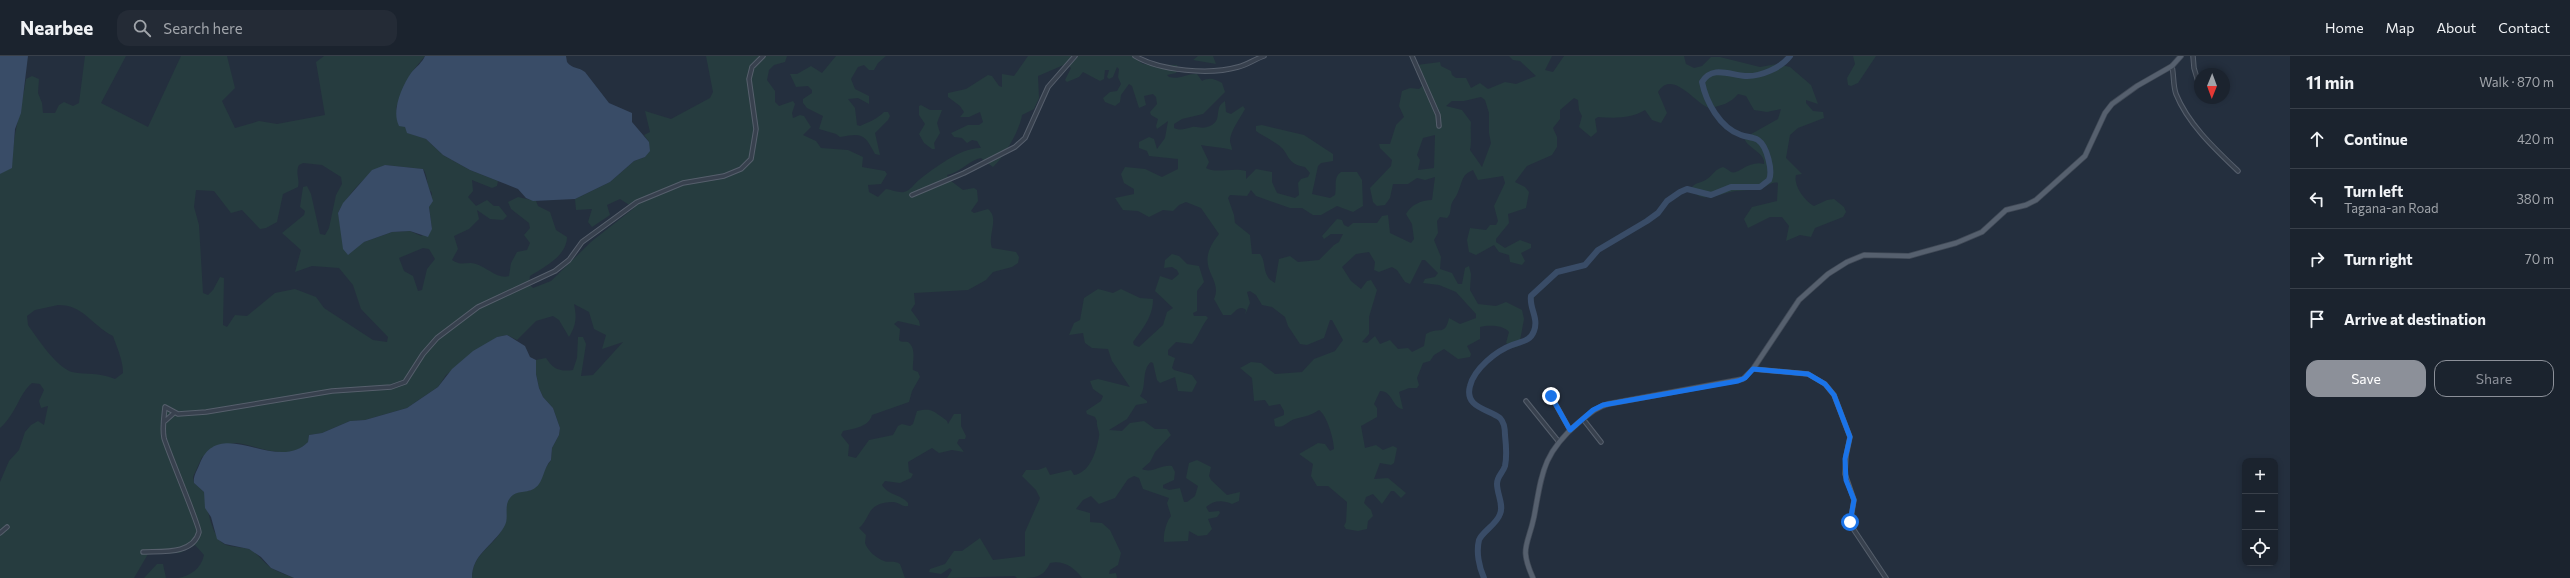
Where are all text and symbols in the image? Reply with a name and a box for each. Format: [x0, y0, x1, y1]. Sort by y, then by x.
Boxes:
search box [117, 10, 397, 46]
text: Nearbee [20, 16, 93, 39]
icon: search [131, 17, 153, 39]
text: Search here [163, 19, 243, 37]
text: Home [2325, 19, 2364, 36]
text: Map [2386, 19, 2414, 36]
text: About [2436, 19, 2476, 36]
text: Contact [2498, 19, 2550, 36]
north arrow [2194, 68, 2230, 104]
text: 11 min [2306, 72, 2354, 93]
text: Walk · 870 m [2479, 74, 2554, 90]
icon: ahead [2306, 128, 2328, 150]
text: Continue [2344, 130, 2408, 148]
text: 420 m [2517, 131, 2554, 147]
text: Turn left [2344, 182, 2403, 200]
icon: left [2306, 188, 2328, 210]
text: 380 m [2516, 191, 2554, 207]
text: Tagana-an Road [2344, 200, 2439, 216]
icon: right [2306, 248, 2328, 270]
text: Turn right [2344, 250, 2413, 268]
text: 70 m [2525, 251, 2554, 267]
icon: arrive [2306, 308, 2328, 330]
text: Arrive at destination [2344, 310, 2486, 328]
button: Save [2306, 360, 2426, 397]
button: Share [2434, 360, 2554, 397]
route end [1542, 387, 1560, 405]
map controls [2242, 458, 2278, 566]
button: + [2242, 458, 2278, 494]
button: − [2242, 494, 2278, 530]
route start [1841, 513, 1859, 531]
button: locate [2242, 530, 2278, 566]

